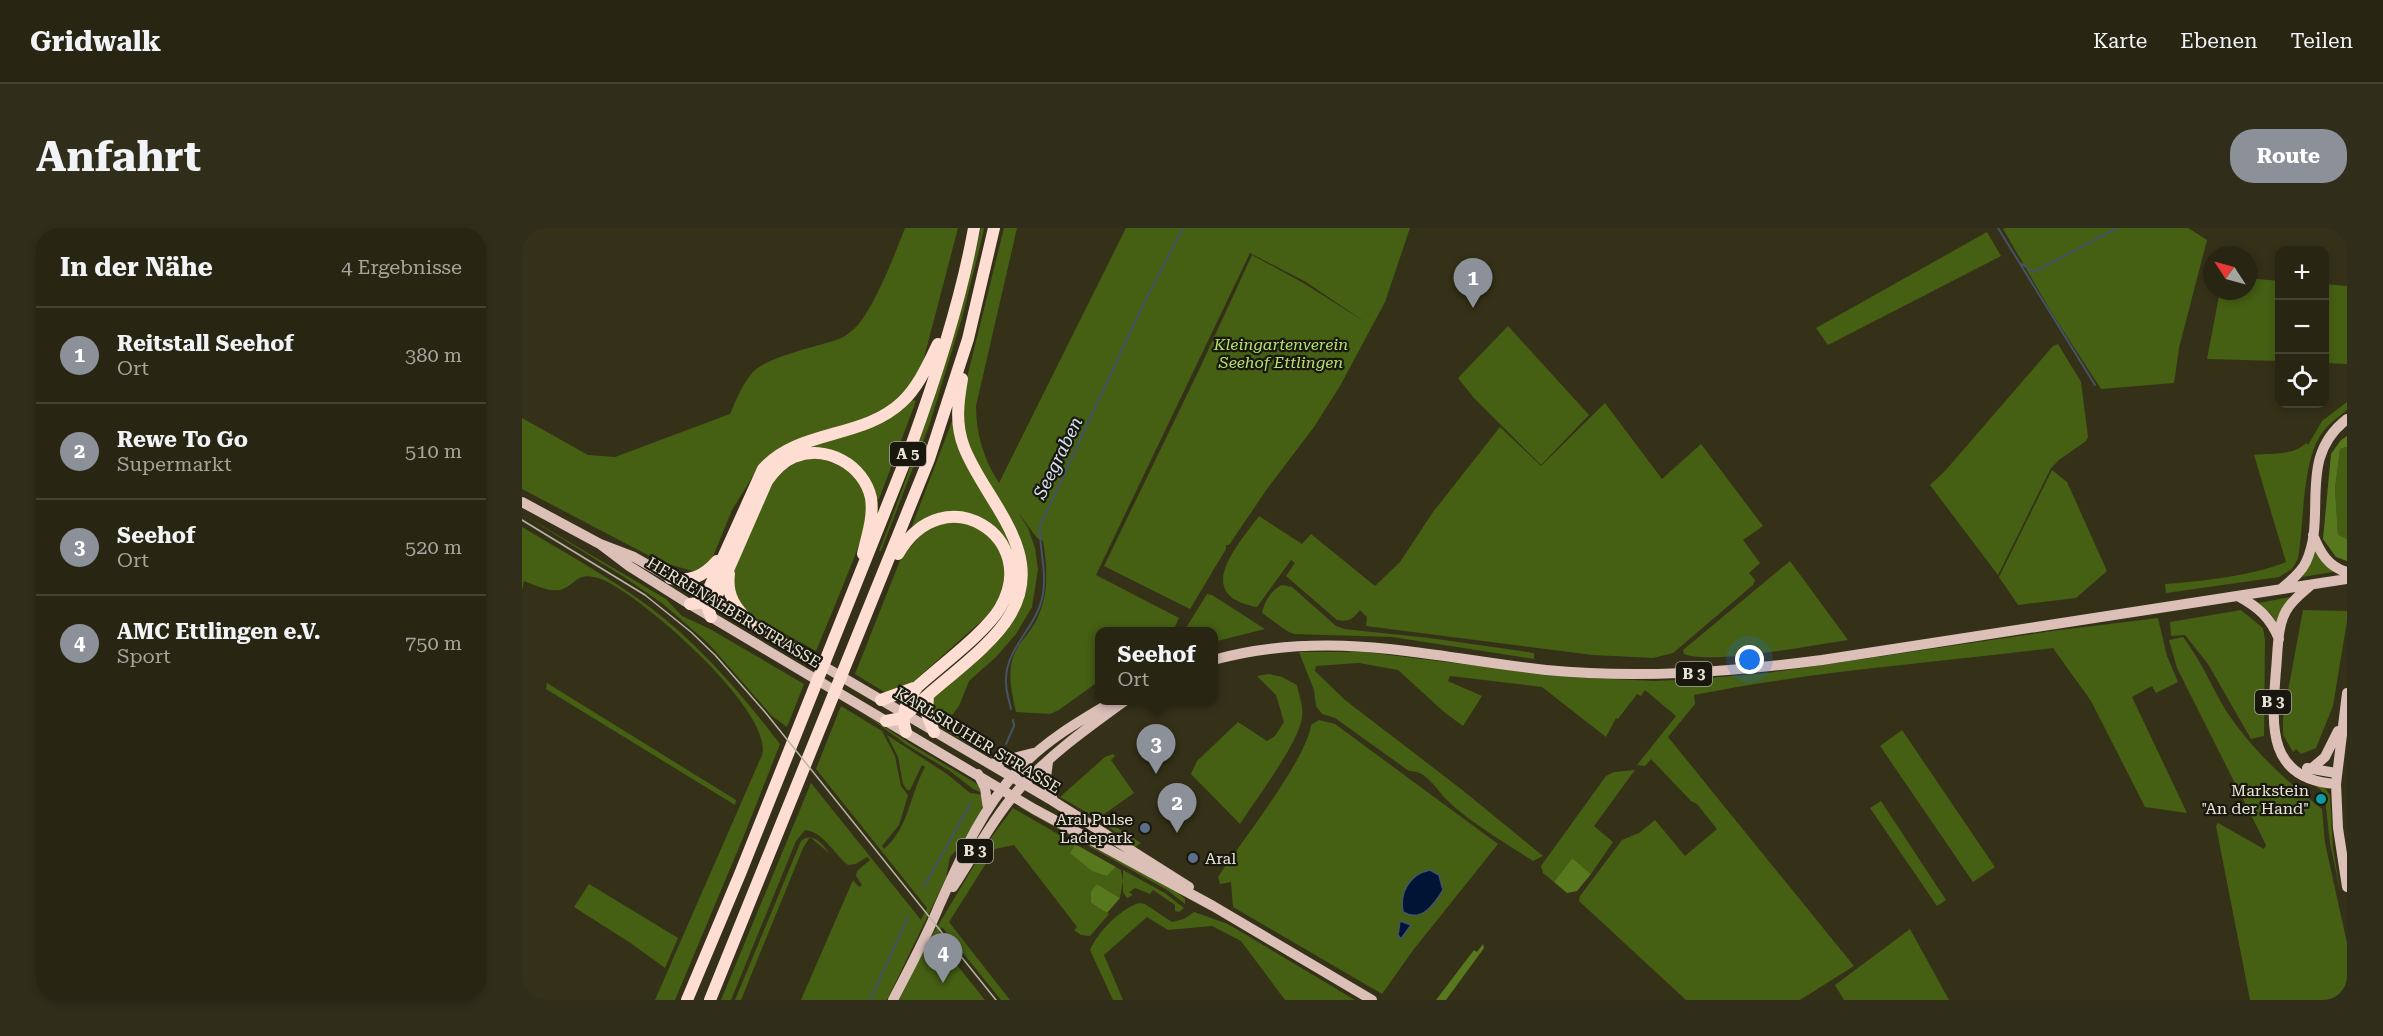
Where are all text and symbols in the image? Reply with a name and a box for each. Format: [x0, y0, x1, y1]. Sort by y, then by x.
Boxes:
text: Gridwalk [30, 25, 161, 58]
text: Karte [2093, 29, 2147, 53]
text: Ebenen [2180, 29, 2258, 53]
text: Teilen [2291, 29, 2353, 53]
button: Route [2230, 129, 2347, 183]
text: Anfahrt [36, 132, 201, 181]
north arrow [2203, 246, 2257, 300]
map controls [2275, 246, 2329, 408]
button: + [2275, 246, 2329, 300]
text: In der Nähe [60, 252, 213, 282]
text: 4 Ergebnisse [341, 255, 462, 279]
pin: 1 [1454, 259, 1492, 308]
button: − [2275, 300, 2329, 354]
text: Reitstall Seehof [117, 331, 294, 356]
park label: Kleingartenverein Seehof Ettlingen [1213, 335, 1348, 372]
text: 1 [74, 343, 85, 367]
text: 380 m [405, 343, 462, 367]
button: locate [2275, 354, 2329, 408]
text: Ort [117, 356, 149, 380]
water label: Seegraben [1028, 413, 1086, 503]
text: Rewe To Go [117, 427, 248, 452]
text: 2 [74, 439, 85, 463]
text: 510 m [405, 439, 462, 463]
road number: A 5 [890, 442, 926, 466]
text: Supermarkt [117, 452, 232, 476]
text: Seehof [117, 523, 195, 548]
text: 3 [74, 535, 85, 559]
text: 520 m [405, 535, 462, 559]
text: Ort [117, 548, 149, 572]
street label: HERRENALBER STRASSE [644, 553, 824, 672]
text: AMC Ettlingen e.V. [117, 619, 321, 644]
popup [1095, 627, 1218, 705]
text: 4 [74, 631, 85, 655]
text: 750 m [405, 631, 462, 655]
text: Seehof [1117, 642, 1196, 667]
text: Sport [117, 644, 171, 668]
your location [1735, 645, 1764, 674]
road number: B 3 [1676, 662, 1712, 686]
text: Ort [1117, 667, 1149, 691]
street label: KARLSRUHER STRASSE [892, 683, 1064, 797]
road number: B 3 [2255, 690, 2291, 714]
pin: 3 [1136, 724, 1176, 774]
place label: Markstein "An der Hand" [2201, 781, 2309, 818]
pin: 2 [1158, 784, 1196, 833]
marker: Markstein "An der Hand" [2314, 792, 2328, 806]
place label: Aral Pulse Ladepark [1056, 810, 1133, 847]
marker: Aral Pulse Ladepark [1138, 821, 1152, 835]
road number: B 3 [957, 839, 993, 863]
place label: Aral [1205, 849, 1236, 868]
marker: Aral [1186, 851, 1200, 865]
pin: 4 [924, 934, 962, 983]

